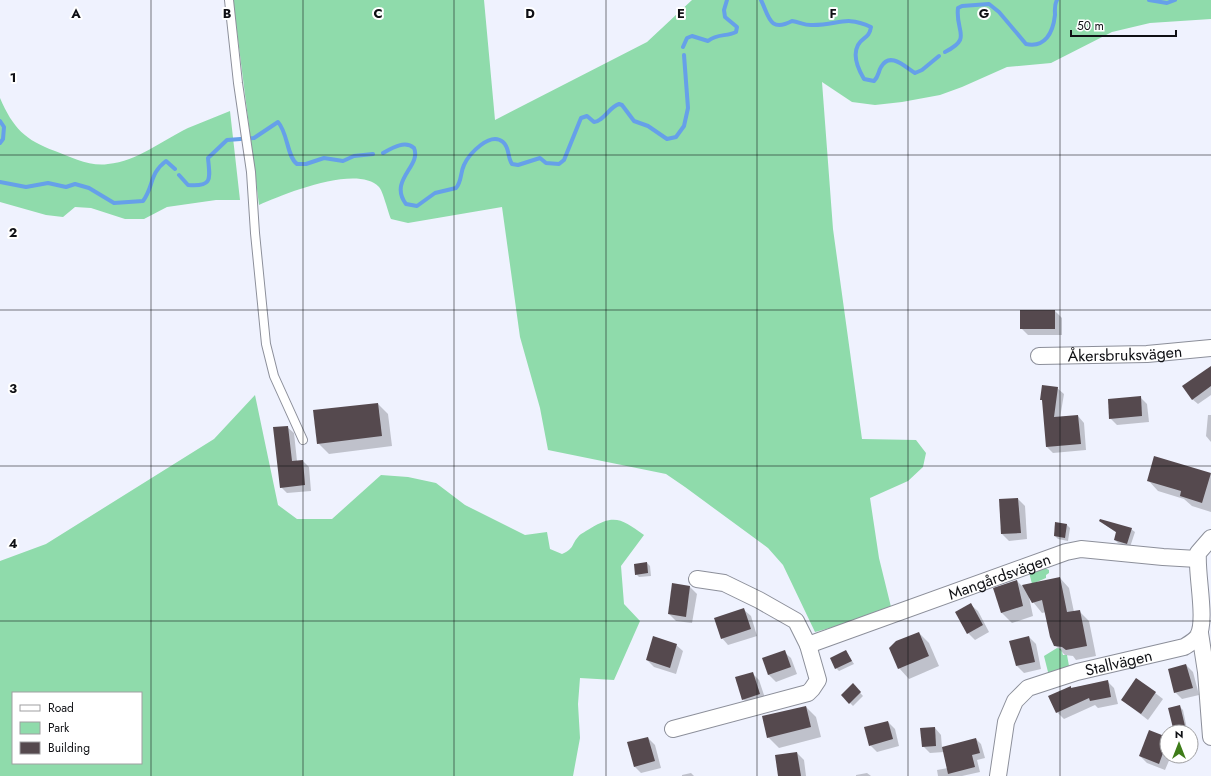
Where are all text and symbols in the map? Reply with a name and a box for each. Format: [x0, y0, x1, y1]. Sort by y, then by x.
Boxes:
text: A [70, 4, 81, 23]
text: B [223, 4, 232, 23]
text: C [373, 4, 383, 23]
text: D [525, 4, 535, 23]
text: E [677, 4, 685, 23]
text: F [829, 4, 837, 23]
text: G [979, 4, 990, 23]
scale bar [1071, 12, 1176, 38]
text: 50 m [1077, 17, 1104, 35]
text: 1 [10, 68, 16, 87]
text: 2 [9, 223, 17, 242]
street label: Åkersbruksvägen [1067, 340, 1183, 367]
text: 3 [9, 379, 17, 398]
text: 4 [8, 534, 18, 553]
street label: Mangårdsvägen [945, 547, 1054, 606]
street label: Stallvägen [1083, 644, 1154, 682]
legend [12, 692, 142, 764]
text: Road [48, 699, 74, 717]
text: Park [48, 719, 70, 737]
north arrow [1159, 724, 1199, 764]
text: N [1175, 726, 1183, 742]
text: Building [48, 739, 90, 757]

